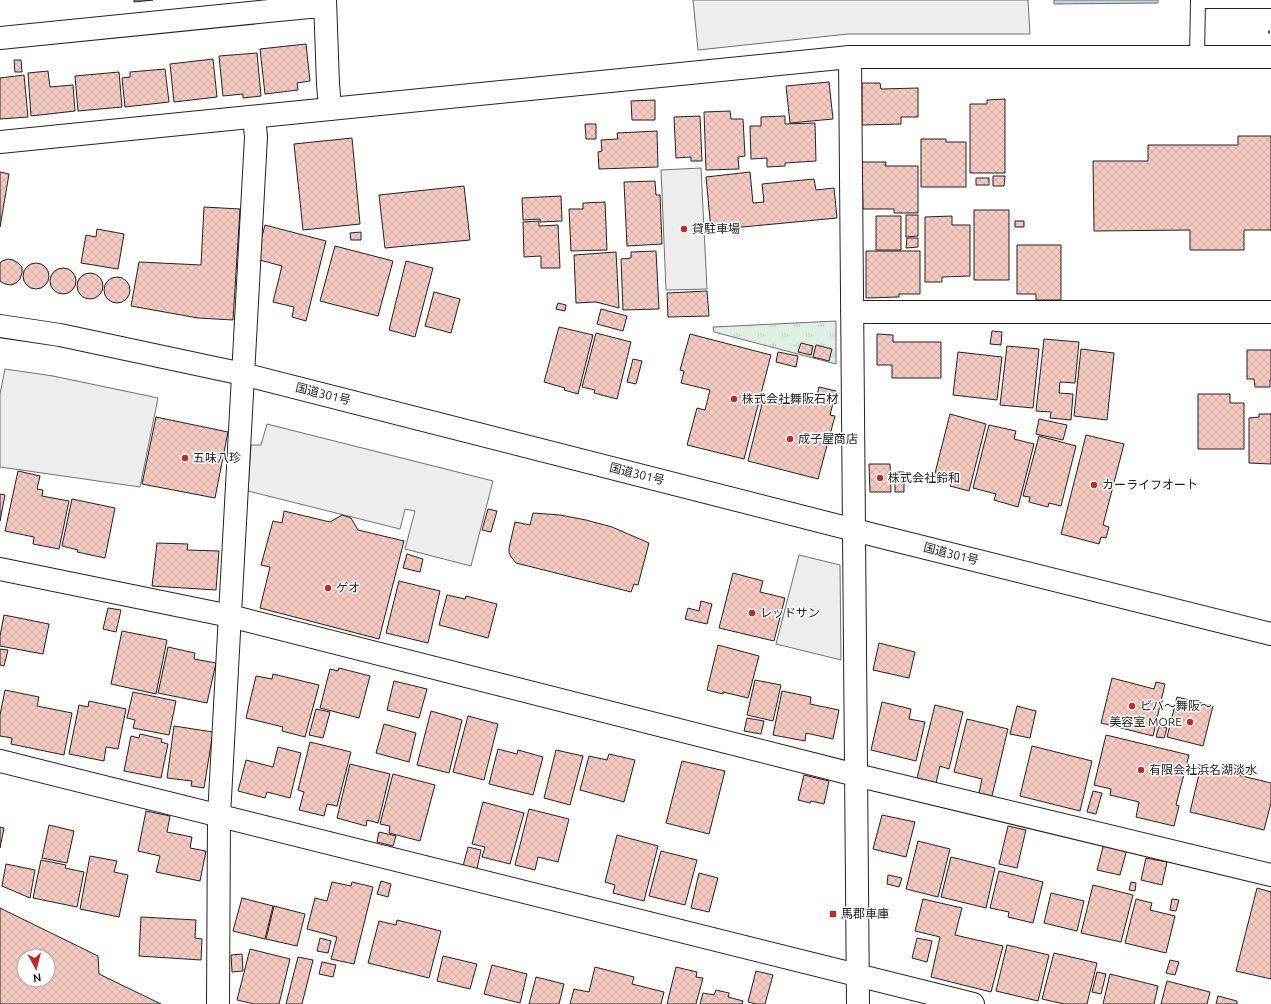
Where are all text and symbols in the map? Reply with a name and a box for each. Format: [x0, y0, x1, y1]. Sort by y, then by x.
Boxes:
place label: 貸駐車場 [692, 222, 740, 235]
marker: 貸駐車場 [679, 224, 689, 234]
street label: 国道301号 [294, 380, 352, 407]
place label: 株式会社舞阪石材 [742, 392, 838, 405]
marker: 株式会社舞阪石材 [729, 394, 739, 404]
place label: 成子屋商店 [798, 432, 858, 445]
marker: 成子屋商店 [785, 434, 795, 444]
place label: 五味八珍 [193, 451, 241, 464]
marker: 五味八珍 [180, 453, 190, 463]
street label: 国道301号 [608, 460, 666, 487]
place label: 株式会社鈴和 [888, 471, 960, 484]
marker: 株式会社鈴和 [875, 473, 885, 483]
place label: カーライフオート [1102, 478, 1198, 491]
marker: カーライフオート [1089, 480, 1099, 490]
street label: 国道301号 [922, 540, 980, 567]
place label: ゲオ [336, 581, 360, 594]
marker: ゲオ [323, 583, 333, 593]
place label: レッドサン [760, 606, 820, 619]
marker: レッドサン [747, 608, 757, 618]
place label: ビバ～舞阪～ [1140, 699, 1212, 712]
marker: ビバ～舞阪～ [1127, 701, 1137, 711]
place label: 美容室 MORE [1109, 715, 1182, 728]
marker: 美容室 MORE [1185, 717, 1195, 727]
place label: 有限会社浜名湖淡水 [1149, 763, 1257, 776]
marker: 有限会社浜名湖淡水 [1136, 765, 1146, 775]
place label: 馬郡車庫 [841, 907, 889, 920]
marker: 馬郡車庫 [828, 909, 838, 919]
north arrow [16, 948, 56, 988]
text: N [32, 971, 42, 984]

